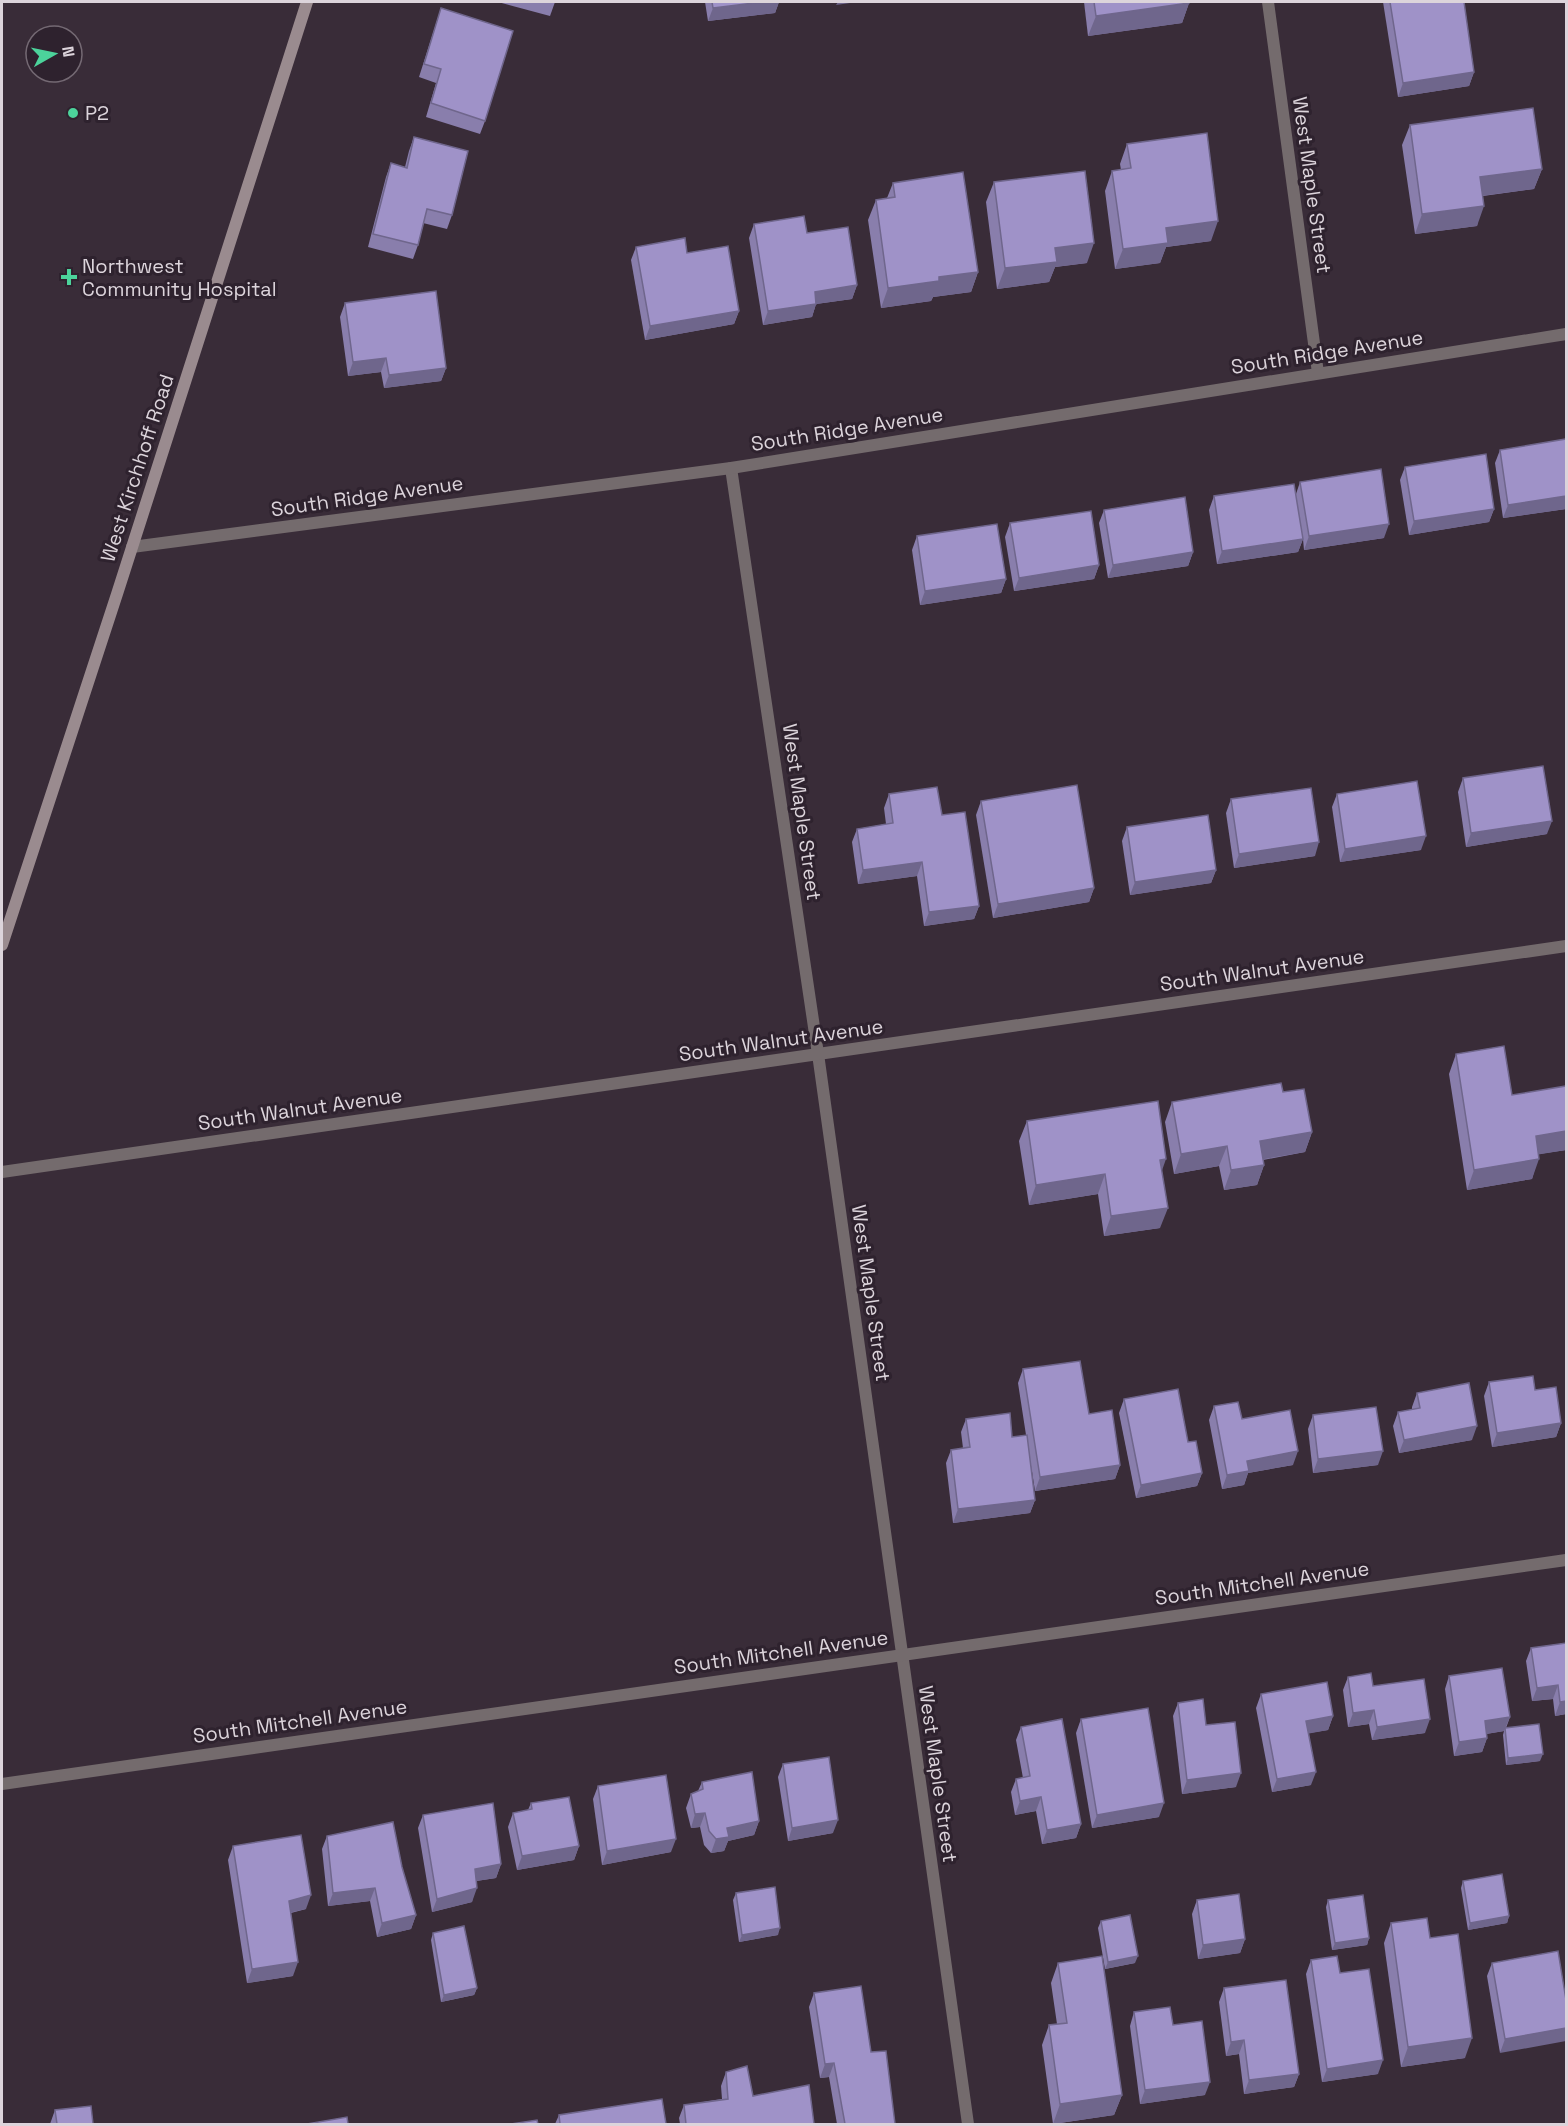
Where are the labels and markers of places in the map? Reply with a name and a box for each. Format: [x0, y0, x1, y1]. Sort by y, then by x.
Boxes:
place label: P2 [85, 100, 109, 126]
marker: P2 [66, 106, 80, 120]
place label: Northwest Community Hospital [82, 253, 277, 302]
marker: Northwest Community Hospital [60, 268, 78, 286]

